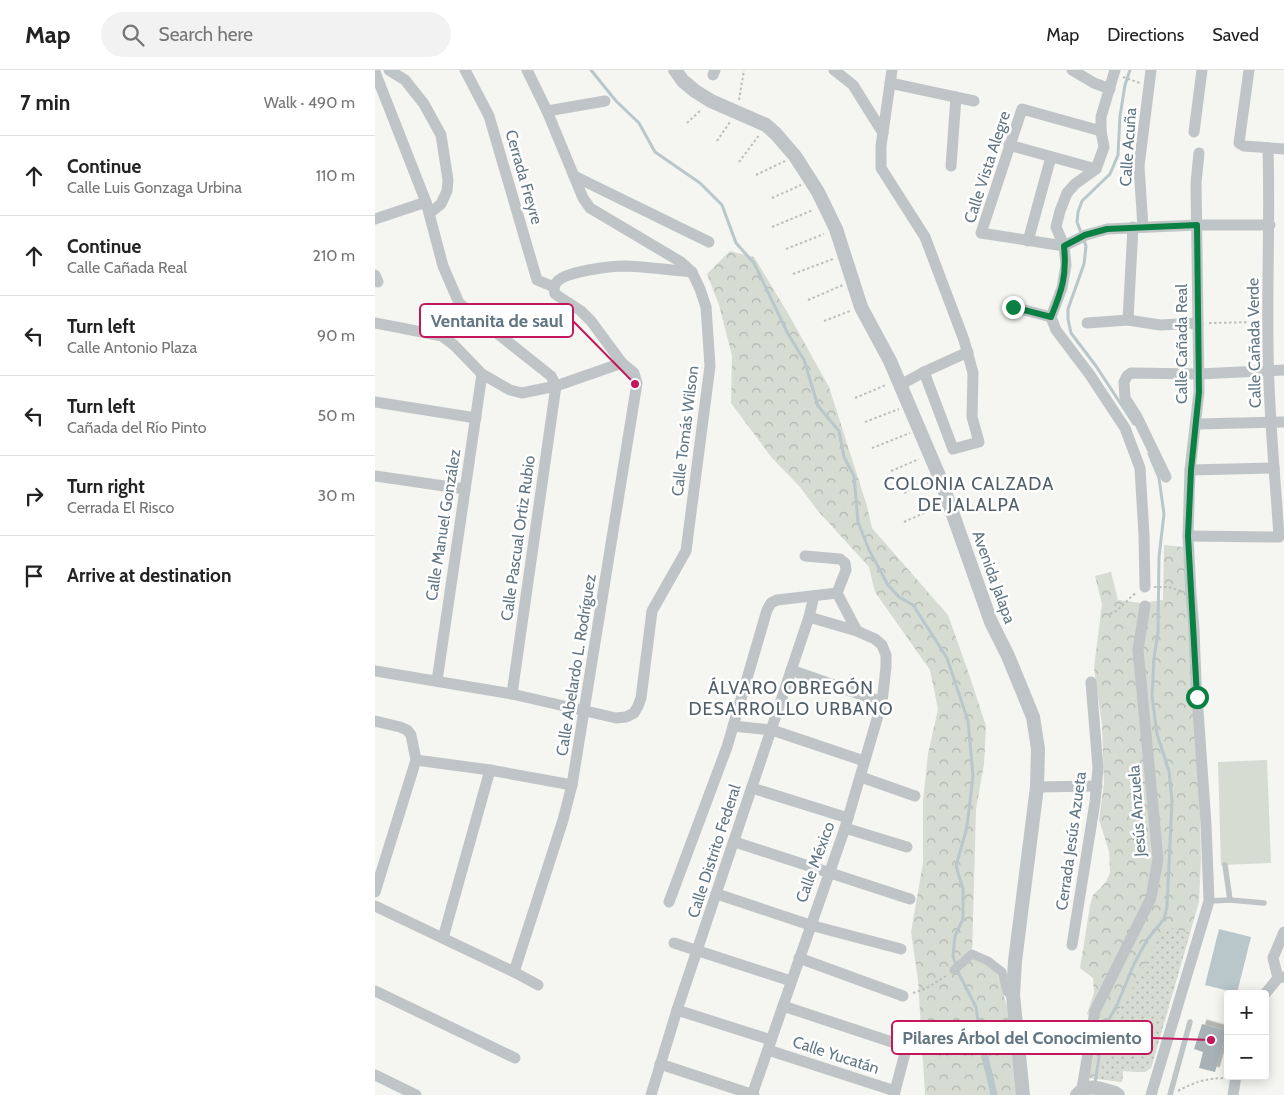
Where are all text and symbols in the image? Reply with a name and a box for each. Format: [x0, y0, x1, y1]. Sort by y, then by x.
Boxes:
search box [101, 12, 451, 57]
text: Map [25, 20, 71, 49]
icon: search [119, 21, 147, 49]
text: Search here [159, 23, 253, 46]
text: Map [1046, 24, 1079, 46]
text: Directions [1107, 24, 1184, 46]
text: Saved [1212, 24, 1259, 46]
text: 7 min [20, 90, 70, 115]
text: Walk · 490 m [264, 93, 355, 112]
street label: Calle Acuña [1116, 107, 1140, 187]
street label: Calle Vista Alegre [960, 109, 1014, 225]
street label: Cerrada Freyre [501, 128, 547, 226]
text: Continue [67, 155, 141, 178]
icon: ahead [20, 162, 48, 190]
text: 110 m [316, 166, 355, 185]
text: Calle Luis Gonzaga Urbina [67, 178, 242, 197]
text: Continue [67, 235, 141, 258]
icon: ahead [20, 242, 48, 270]
text: 210 m [313, 246, 355, 265]
text: Calle Cañada Real [67, 258, 187, 277]
street label: Calle Cañada Verde [1243, 278, 1265, 408]
street label: Calle Cañada Real [1172, 284, 1191, 404]
route end [1002, 296, 1025, 319]
callout: Ventanita de saul [420, 304, 573, 337]
text: Ventanita de saul [431, 310, 564, 332]
text: Turn left [67, 315, 135, 338]
icon: left [20, 322, 48, 350]
text: 90 m [317, 326, 355, 345]
text: Calle Antonio Plaza [67, 338, 197, 357]
street label: Calle Tomás Wilson [668, 365, 702, 497]
text: Turn left [67, 395, 135, 418]
icon: left [20, 402, 48, 430]
text: 50 m [318, 406, 355, 425]
text: Cañada del Río Pinto [67, 418, 207, 437]
street label: Calle Manuel González [422, 447, 464, 602]
street label: Calle Pascual Ortiz Rubio [497, 454, 539, 622]
district label: COLONIA CALZADA DE JALALPA [884, 473, 1054, 516]
text: Turn right [67, 475, 145, 498]
icon: right [20, 482, 48, 510]
text: 30 m [318, 486, 355, 505]
text: Cerrada El Risco [67, 498, 174, 517]
street label: Avenida Jalapa [968, 528, 1020, 626]
icon: arrive [20, 562, 48, 590]
text: Arrive at destination [67, 564, 231, 587]
street label: Calle Abelardo L. Rodríguez [552, 572, 600, 757]
district label: ÁLVARO OBREGÓN DESARROLLO URBANO [689, 677, 894, 720]
route start [1186, 686, 1209, 709]
street label: Jesús Anzuela [1124, 764, 1150, 858]
street label: Cerrada Jesús Azueta [1052, 770, 1090, 912]
street label: Calle Distrito Federal [683, 782, 745, 920]
street label: Calle México [792, 819, 838, 905]
map controls [1224, 990, 1269, 1080]
button: + [1224, 990, 1269, 1035]
callout: Pilares Árbol del Conocimiento [892, 1021, 1152, 1054]
text: Pilares Árbol del Conocimiento [902, 1027, 1142, 1049]
street label: Calle Yucatán [790, 1032, 882, 1078]
button: − [1224, 1035, 1269, 1080]

